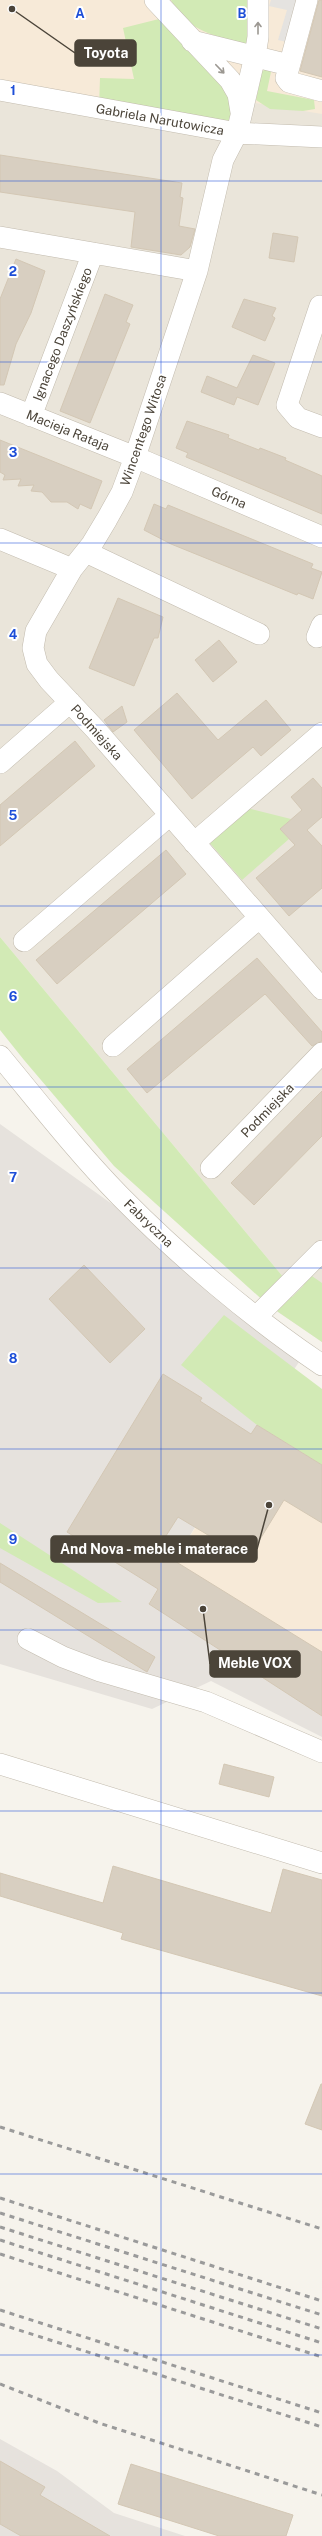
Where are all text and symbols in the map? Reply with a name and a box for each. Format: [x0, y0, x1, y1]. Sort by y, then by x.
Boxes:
text: A [75, 6, 85, 21]
text: B [238, 6, 247, 21]
one-way arrow [254, 22, 262, 35]
callout: Toyota [75, 40, 136, 66]
text: Toyota [84, 45, 128, 61]
one-way arrow [215, 64, 225, 74]
text: 1 [10, 83, 16, 98]
street label: Gabriela Narutowicza [95, 101, 225, 138]
text: 2 [9, 264, 17, 279]
street label: Ignacego Daszyńskiego [30, 265, 95, 403]
street label: Wincentego Witosa [117, 373, 170, 488]
street label: Macieja Rataja [24, 407, 112, 454]
text: 3 [9, 445, 18, 460]
street label: Górna [209, 483, 249, 512]
text: 4 [9, 627, 18, 642]
street label: Podmiejska [68, 701, 125, 763]
text: 5 [9, 808, 18, 823]
text: 6 [9, 989, 18, 1004]
street label: Podmiejska [238, 1080, 297, 1141]
text: 7 [9, 1170, 17, 1185]
street label: Fabryczna [121, 1196, 176, 1250]
text: 8 [9, 1351, 18, 1366]
text: 9 [9, 1532, 17, 1547]
callout: And Nova - meble i materace [51, 1536, 257, 1562]
text: And Nova - meble i materace [60, 1541, 248, 1557]
callout: Meble VOX [210, 1651, 300, 1677]
text: Meble VOX [218, 1655, 292, 1671]

